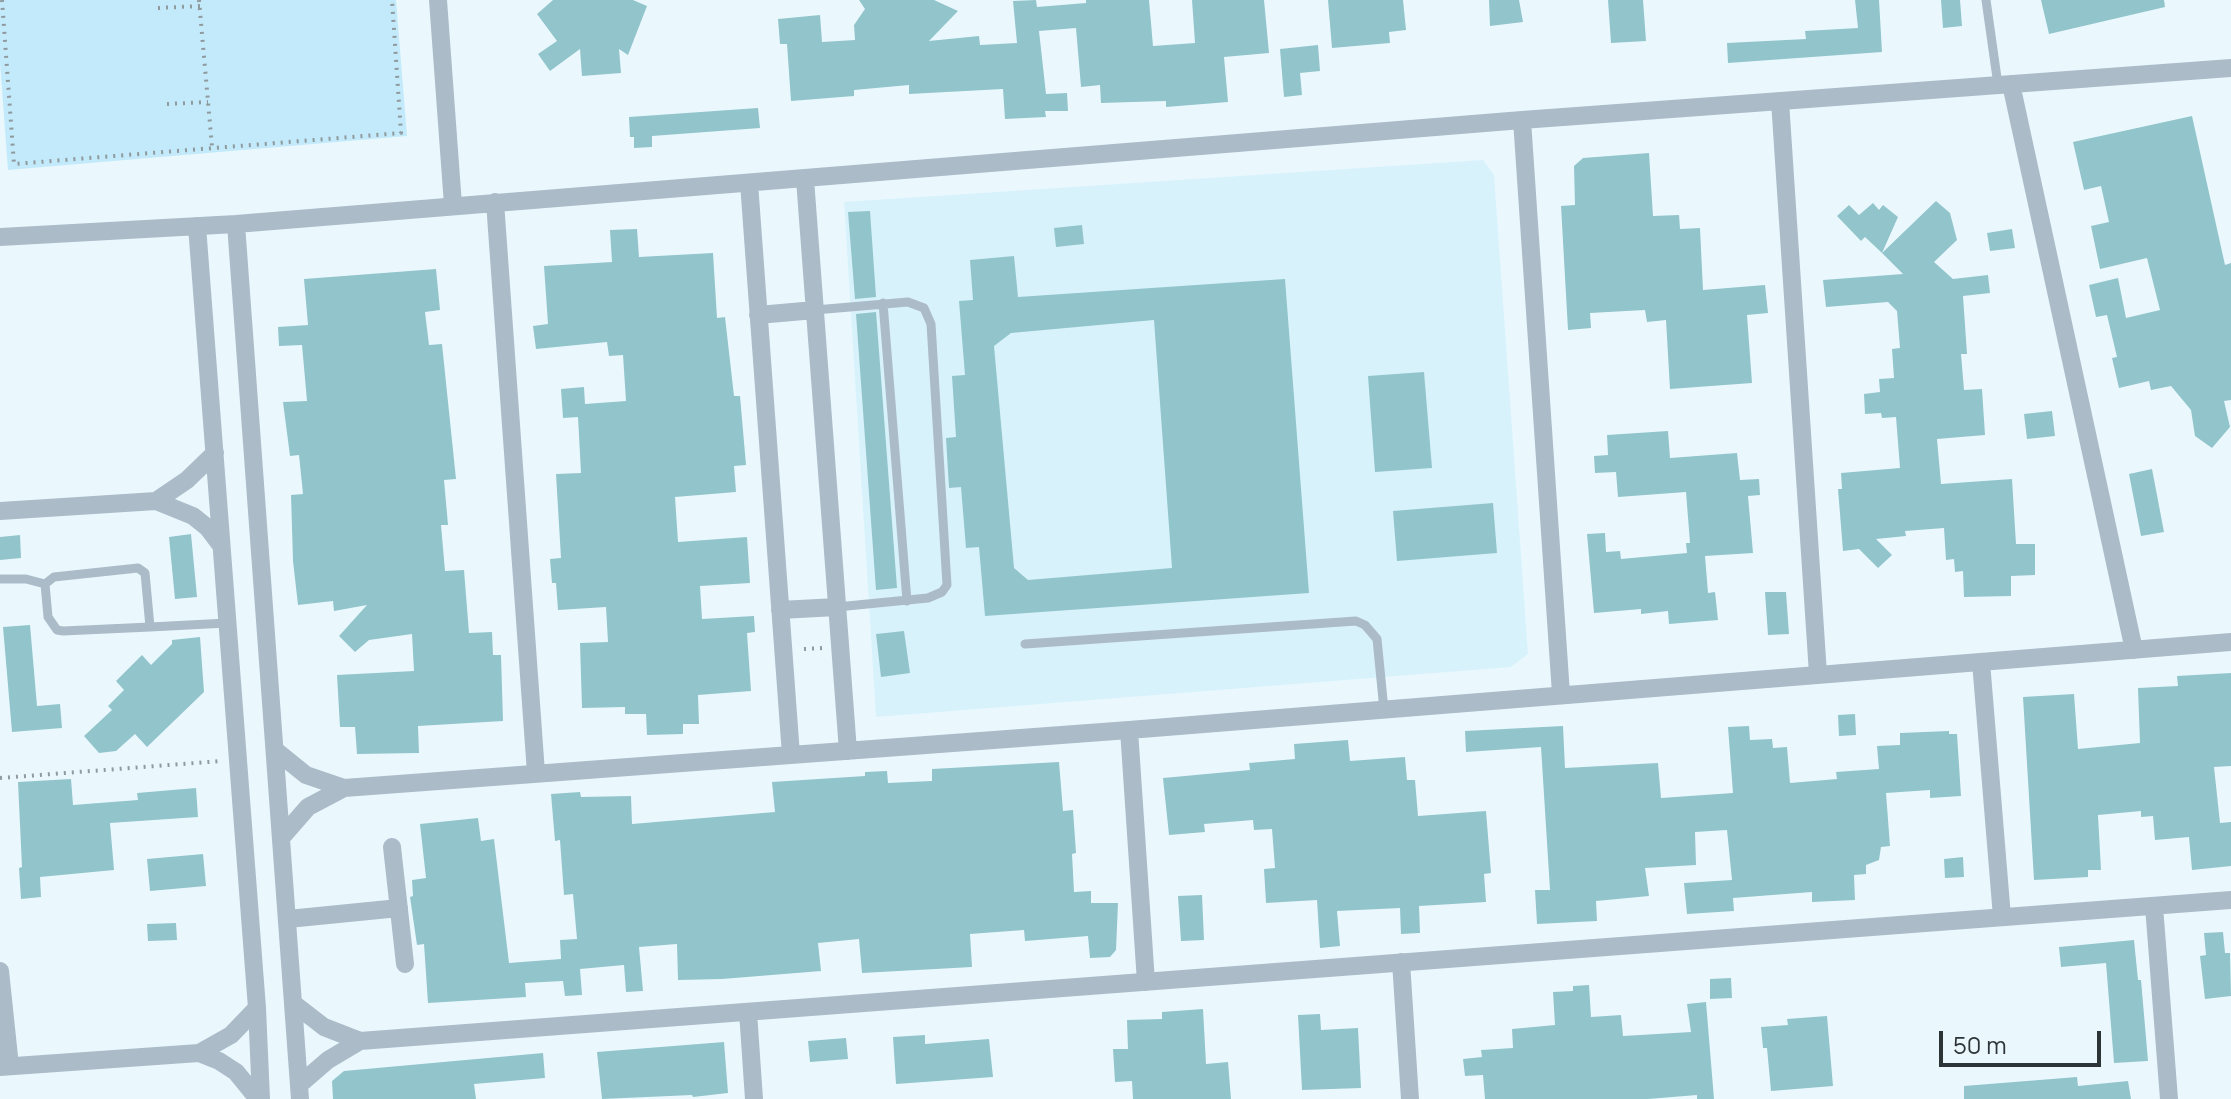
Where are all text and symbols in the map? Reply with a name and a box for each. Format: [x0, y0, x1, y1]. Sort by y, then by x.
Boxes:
scale bar [1943, 1015, 2105, 1065]
text: 50 m [1953, 1028, 2007, 1061]

